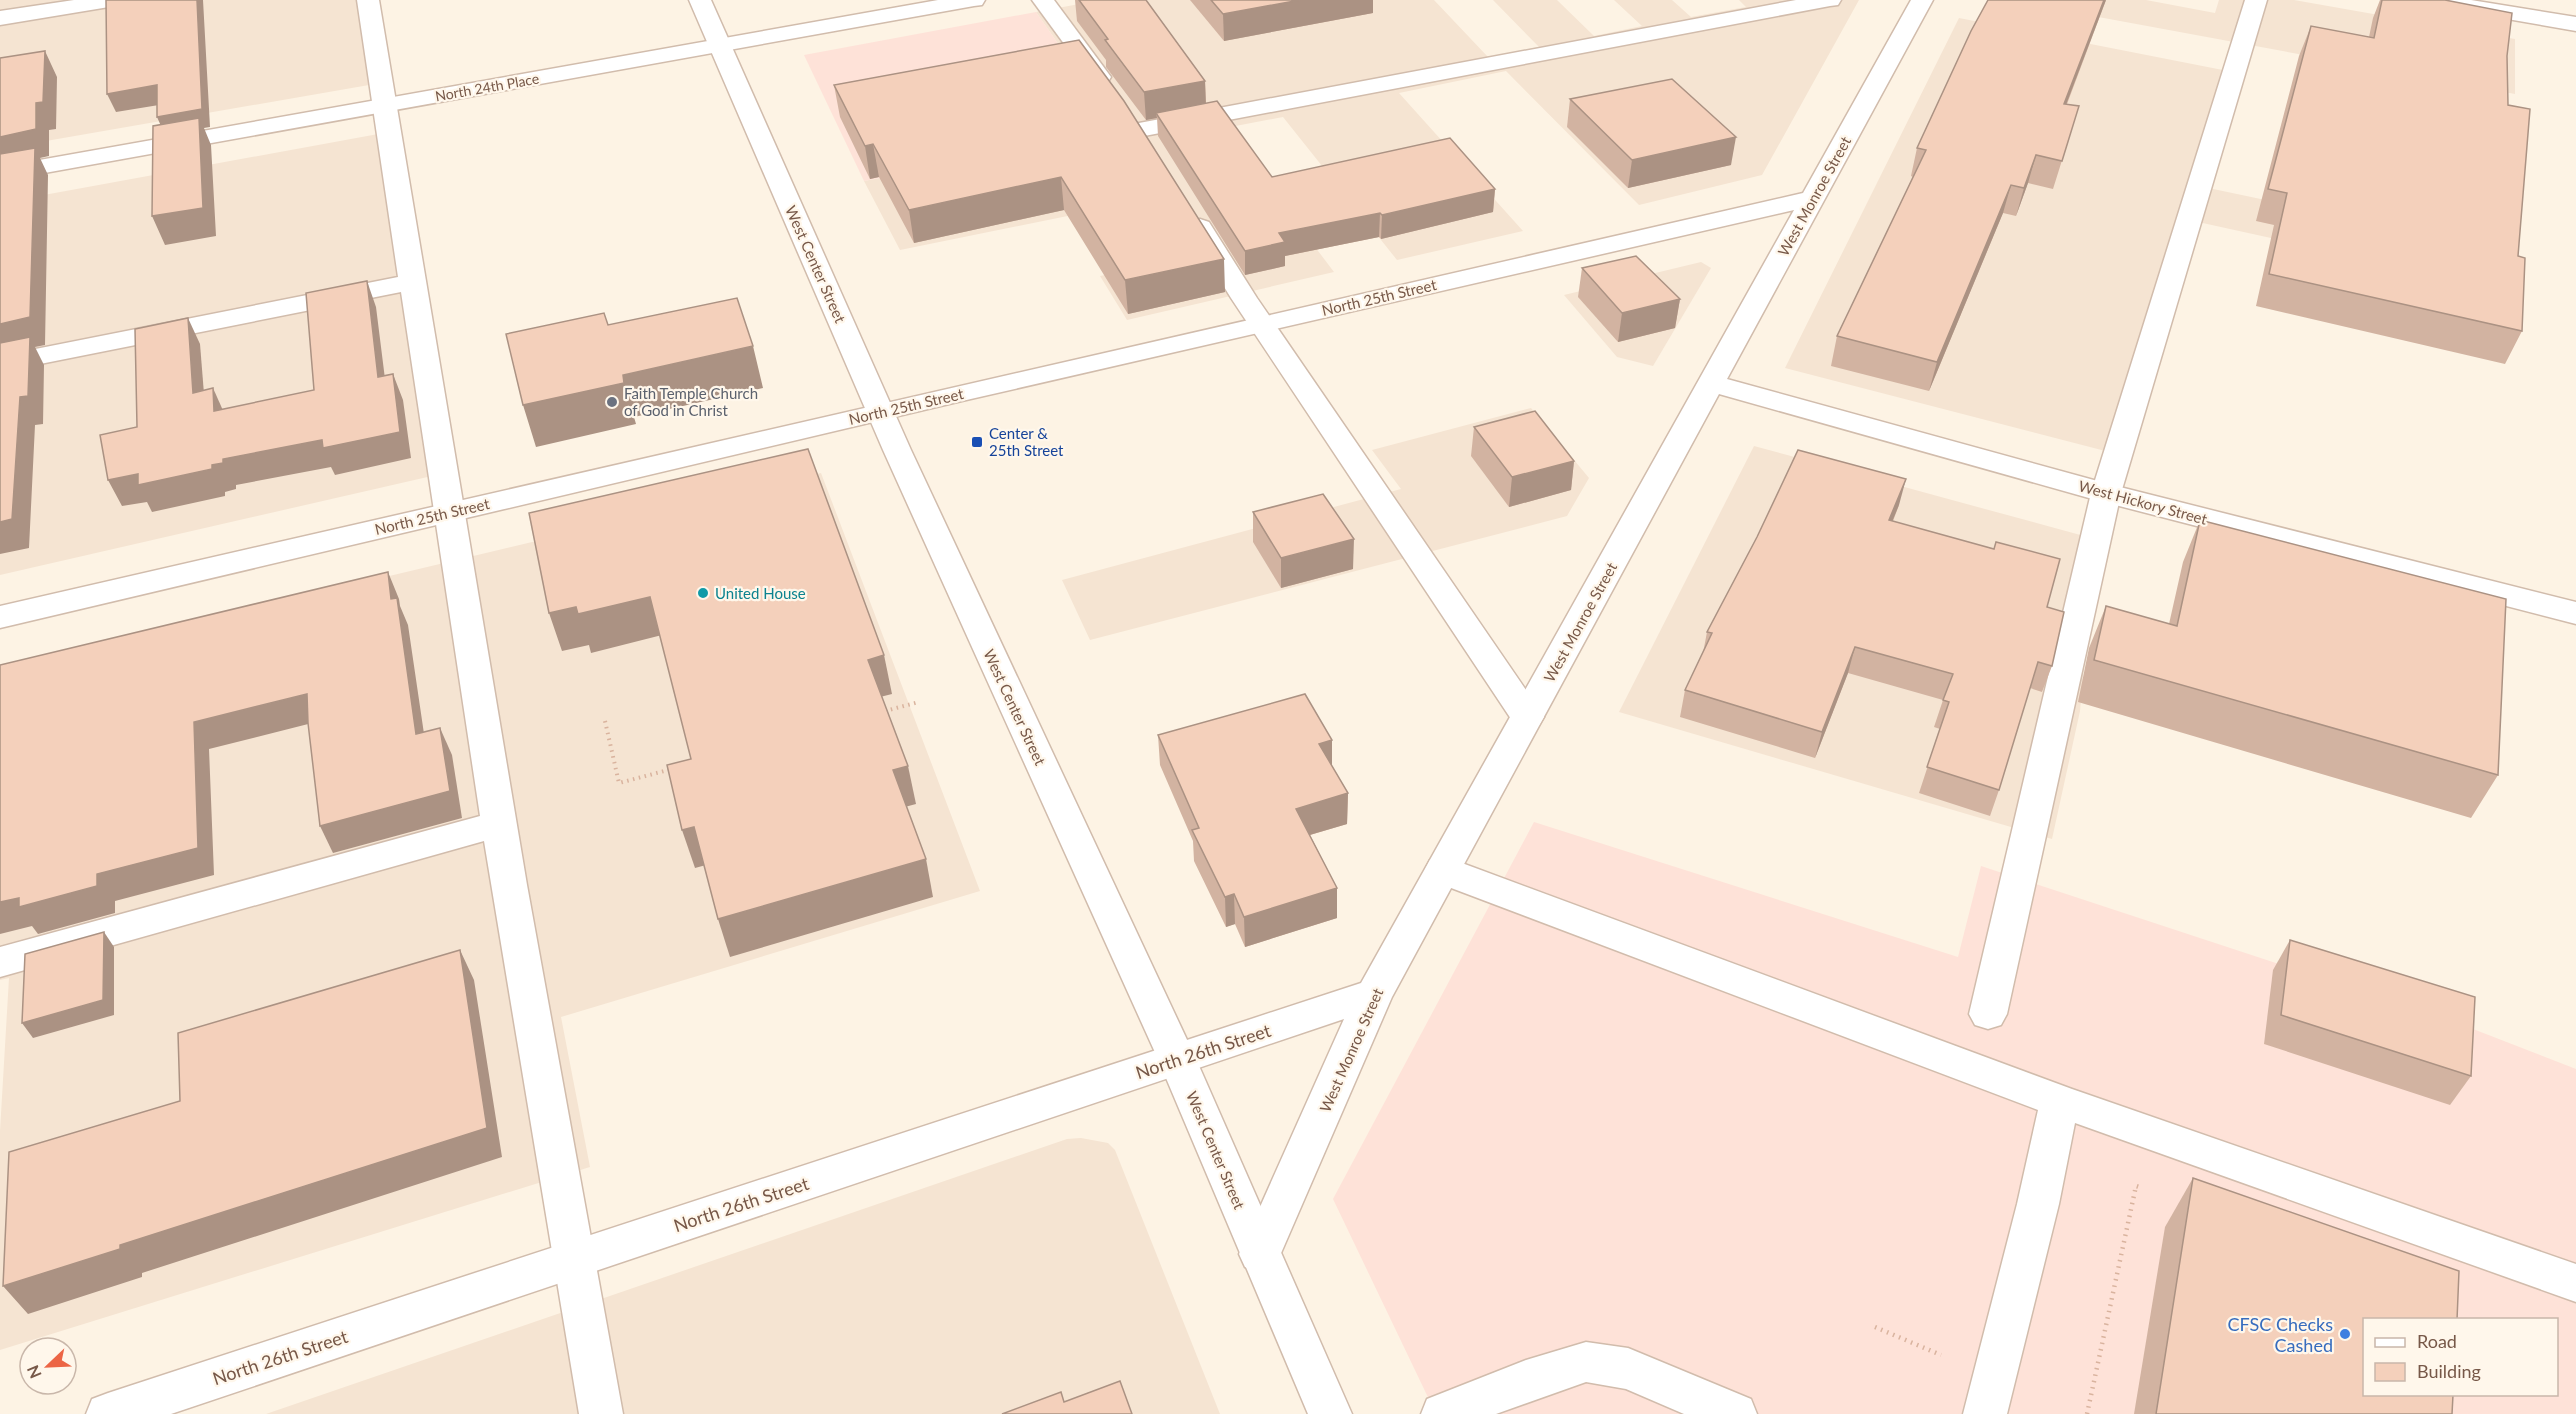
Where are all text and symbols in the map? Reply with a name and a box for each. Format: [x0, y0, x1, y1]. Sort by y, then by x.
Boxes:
street label: North 24th Place [434, 69, 540, 105]
street label: West Monroe Street [1774, 133, 1855, 259]
street label: West Center Street [782, 203, 850, 326]
street label: North 25th Street [1320, 275, 1439, 319]
place label: Faith Temple Church of God in Christ [624, 384, 758, 419]
street label: North 25th Street [847, 384, 966, 428]
marker: Faith Temple Church of God in Christ [605, 395, 619, 409]
place label: Center & 25th Street [989, 424, 1064, 459]
marker: Center & 25th Street [970, 435, 984, 449]
street label: West Hickory Street [2077, 476, 2210, 528]
street label: North 25th Street [373, 494, 492, 538]
street label: West Monroe Street [1540, 559, 1621, 685]
place label: United House [715, 584, 806, 602]
marker: United House [696, 586, 710, 600]
street label: West Center Street [980, 646, 1050, 769]
street label: West Monroe Street [1316, 985, 1387, 1115]
street label: North 26th Street [1133, 1019, 1274, 1083]
street label: West Center Street [1183, 1088, 1249, 1212]
street label: North 26th Street [671, 1172, 812, 1236]
place label: CFSC Checks Cashed [2228, 1313, 2333, 1356]
legend [2363, 1318, 2558, 1396]
street label: North 26th Street [210, 1325, 351, 1389]
marker: CFSC Checks Cashed [2338, 1327, 2352, 1341]
text: Road [2417, 1330, 2457, 1352]
north arrow [18, 1336, 78, 1396]
text: Building [2417, 1360, 2481, 1382]
text: N [23, 1363, 45, 1381]

